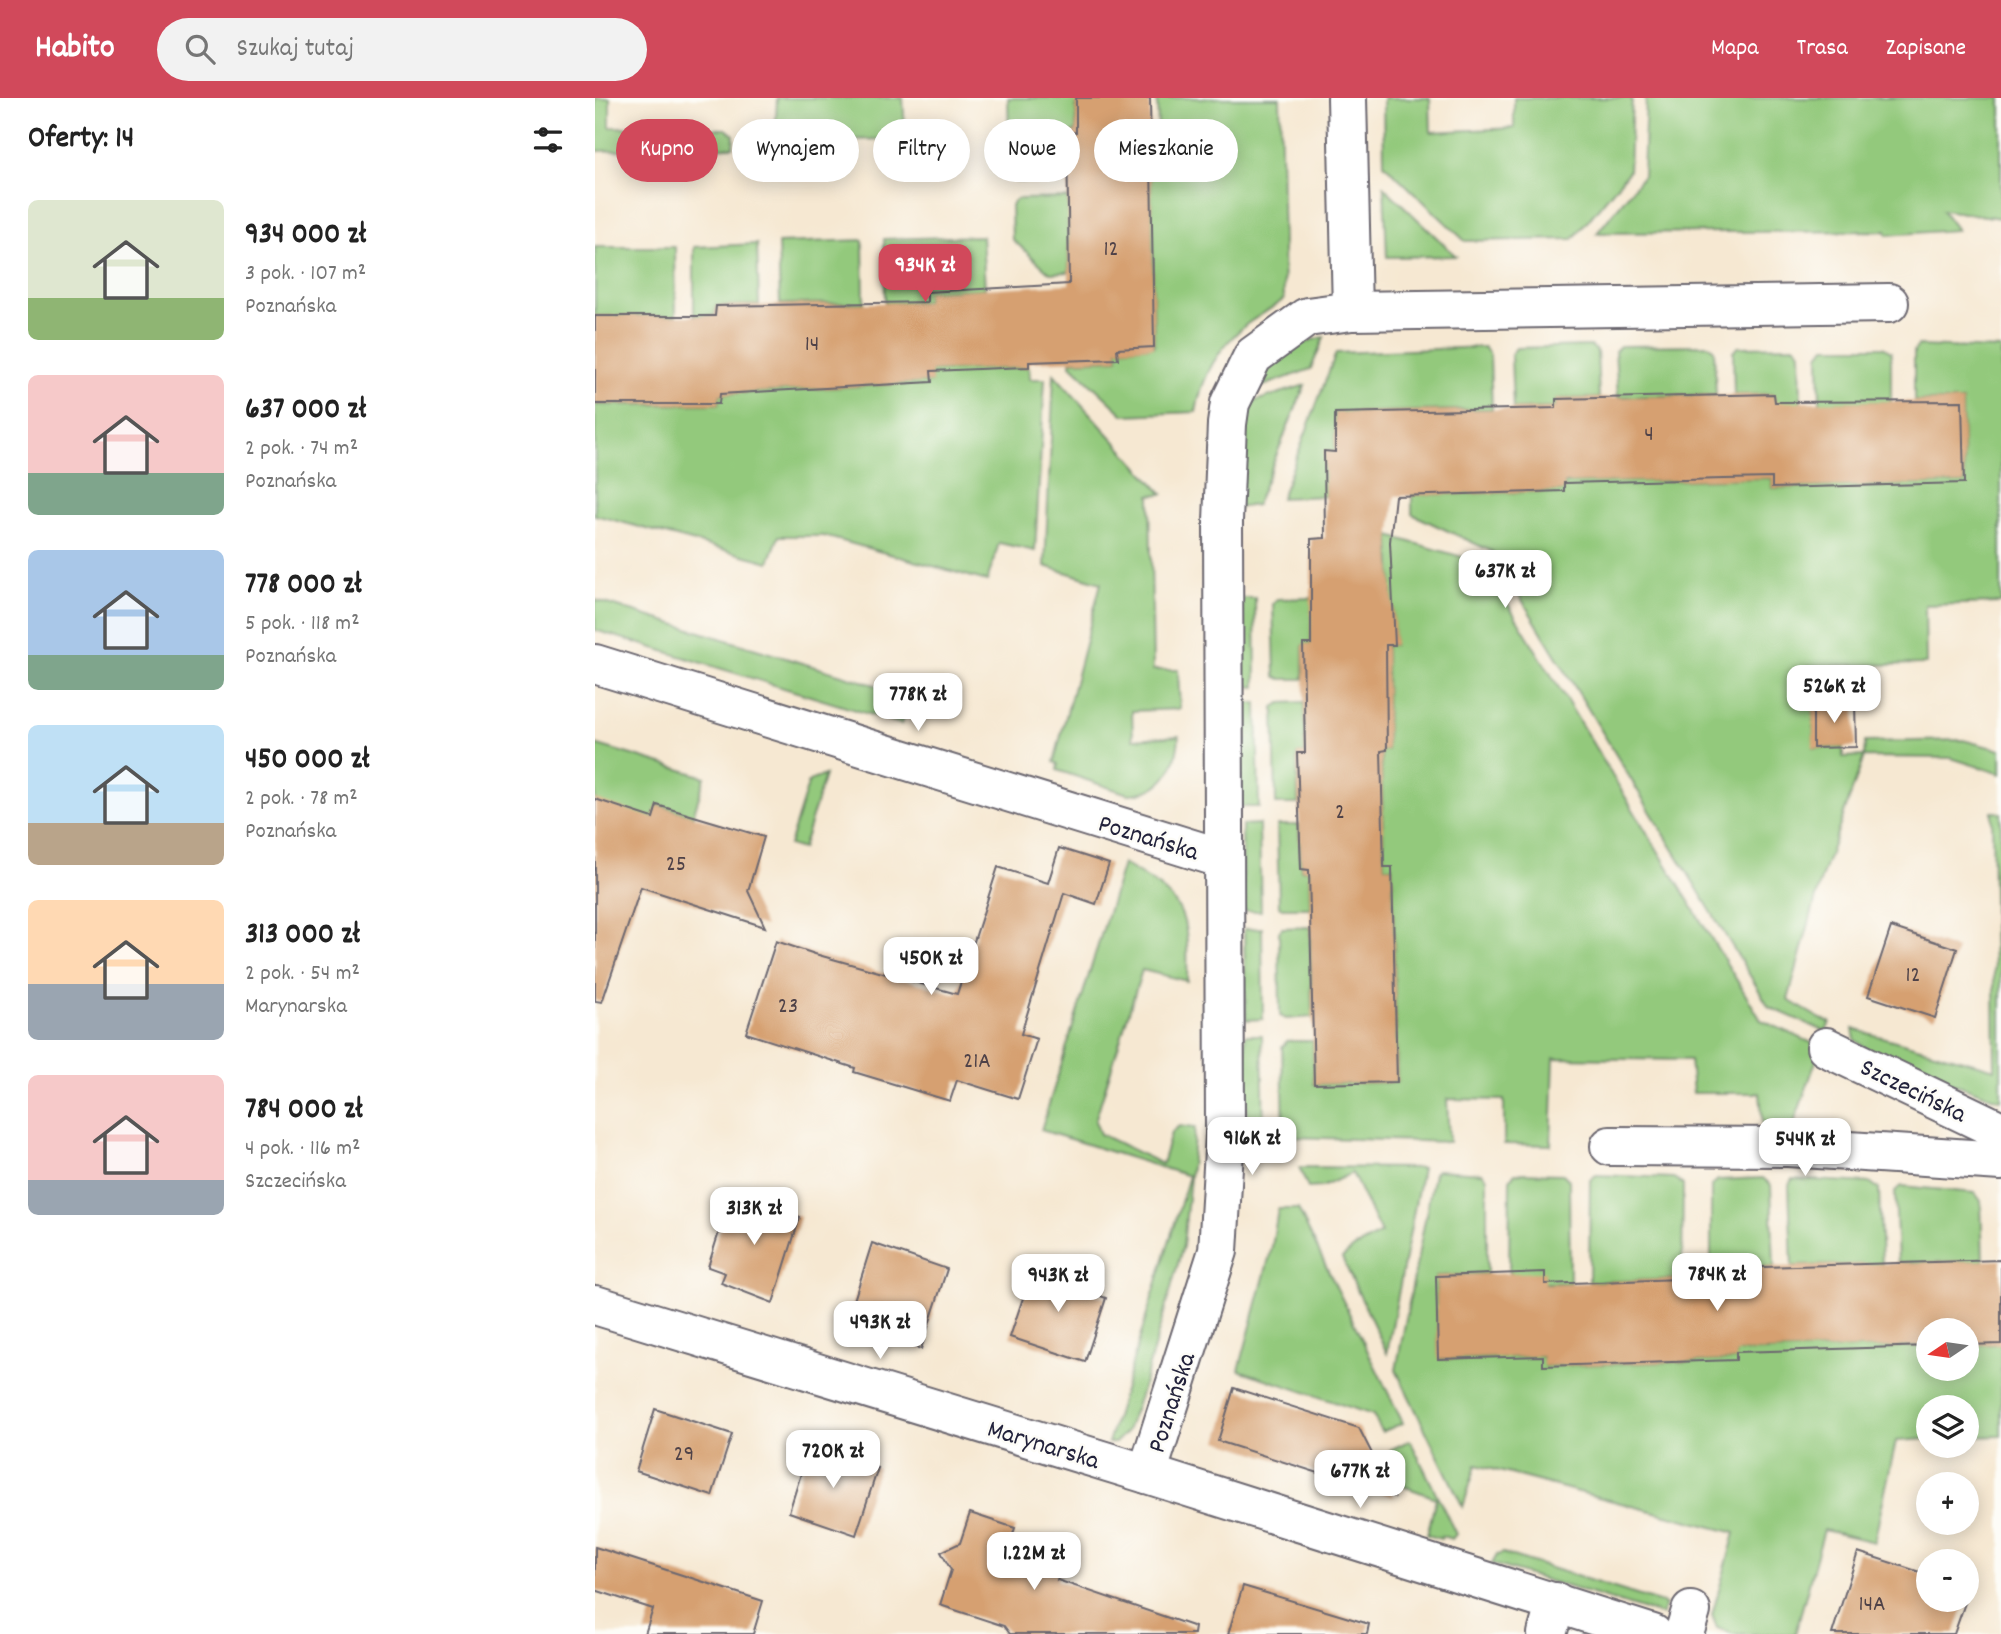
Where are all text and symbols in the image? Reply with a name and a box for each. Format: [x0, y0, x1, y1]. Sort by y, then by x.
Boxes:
search box [157, 18, 647, 81]
text: Habito [35, 26, 115, 73]
icon: search [181, 30, 219, 68]
text: Szukaj tutaj [237, 31, 354, 68]
text: Mapa [1711, 32, 1759, 66]
text: Trasa [1797, 32, 1848, 66]
text: Zapisane [1886, 32, 1966, 66]
text: Oferty: 14 [28, 119, 134, 162]
chip: Kupno [616, 119, 718, 182]
chip: Wynajem [732, 119, 859, 182]
chip: Filtry [873, 119, 970, 182]
chip: Nowe [984, 119, 1080, 182]
chip: Mieszkanie [1094, 119, 1238, 182]
icon: filters [529, 121, 567, 159]
text: 934 000 zł [245, 215, 366, 258]
icon: home [84, 228, 168, 312]
house number: 12 [1103, 234, 1119, 267]
pin: 934K zł [860, 244, 990, 304]
text: 934K zł [895, 250, 955, 283]
text: 3 pok. · 107 m² [245, 258, 366, 291]
text: Poznańska [245, 291, 336, 324]
house number: 14 [805, 329, 819, 362]
text: 637 000 zł [245, 390, 366, 433]
icon: home [84, 403, 168, 487]
house number: 4 [1644, 419, 1654, 452]
text: 2 pok. · 74 m² [245, 433, 358, 466]
text: Poznańska [245, 466, 336, 499]
pin: 637K zł [1440, 550, 1570, 610]
text: 637K zł [1475, 556, 1535, 589]
text: 778 000 zł [245, 565, 362, 608]
icon: home [84, 578, 168, 662]
text: 5 pok. · 118 m² [245, 608, 360, 641]
text: Poznańska [245, 641, 336, 674]
pin: 526K zł [1769, 666, 1899, 725]
text: 526K zł [1803, 671, 1865, 704]
pin: 778K zł [853, 674, 983, 733]
text: 778K zł [889, 679, 947, 712]
text: 450 000 zł [245, 740, 369, 783]
icon: home [84, 753, 168, 837]
text: 2 pok. · 78 m² [245, 783, 358, 816]
house number: 2 [1335, 797, 1345, 830]
street label: Poznańska [1093, 807, 1204, 872]
text: Poznańska [245, 816, 336, 849]
house number: 25 [666, 849, 686, 882]
text: 313 000 zł [245, 915, 360, 958]
icon: home [84, 928, 168, 1012]
pin: 450K zł [866, 937, 996, 997]
text: 450K zł [899, 943, 963, 976]
text: 2 pok. · 54 m² [245, 958, 360, 991]
house number: 12 [1905, 960, 1921, 993]
text: Marynarska [245, 991, 347, 1024]
house number: 23 [778, 991, 798, 1024]
house number: 21A [963, 1046, 991, 1079]
street label: Szczecińska [1853, 1051, 1973, 1134]
text: 784 000 zł [245, 1090, 363, 1133]
icon: home [84, 1103, 168, 1187]
pin: 916K zł [1187, 1118, 1317, 1177]
pin: 544K zł [1740, 1118, 1870, 1178]
text: 916K zł [1223, 1123, 1281, 1156]
text: 544K zł [1775, 1124, 1835, 1157]
text: 4 pok. · 116 m² [245, 1133, 360, 1166]
text: Szczecińska [245, 1166, 346, 1199]
pin: 313K zł [689, 1188, 819, 1247]
text: 313K zł [726, 1193, 782, 1226]
pin: 943K zł [993, 1254, 1123, 1314]
pin: 784K zł [1652, 1254, 1782, 1313]
text: 784K zł [1688, 1259, 1746, 1292]
text: 943K zł [1028, 1260, 1088, 1293]
pin: 493K zł [815, 1302, 945, 1361]
text: 493K zł [850, 1307, 910, 1340]
north arrow [1916, 1318, 1979, 1381]
map controls [1916, 1318, 1979, 1612]
street label: Poznańska [1140, 1347, 1207, 1458]
button: layers [1916, 1395, 1979, 1458]
street label: Marynarska [982, 1412, 1104, 1481]
pin: 720K zł [768, 1430, 898, 1490]
text: 720K zł [802, 1436, 864, 1469]
house number: 29 [674, 1439, 694, 1472]
pin: 677K zł [1295, 1450, 1425, 1510]
text: 677K zł [1330, 1456, 1390, 1489]
button: + [1916, 1472, 1979, 1535]
pin: 1.22M zł [962, 1532, 1106, 1592]
text: 1.22M zł [1003, 1538, 1065, 1571]
button: − [1916, 1549, 1979, 1612]
house number: 14A [1858, 1589, 1886, 1622]

